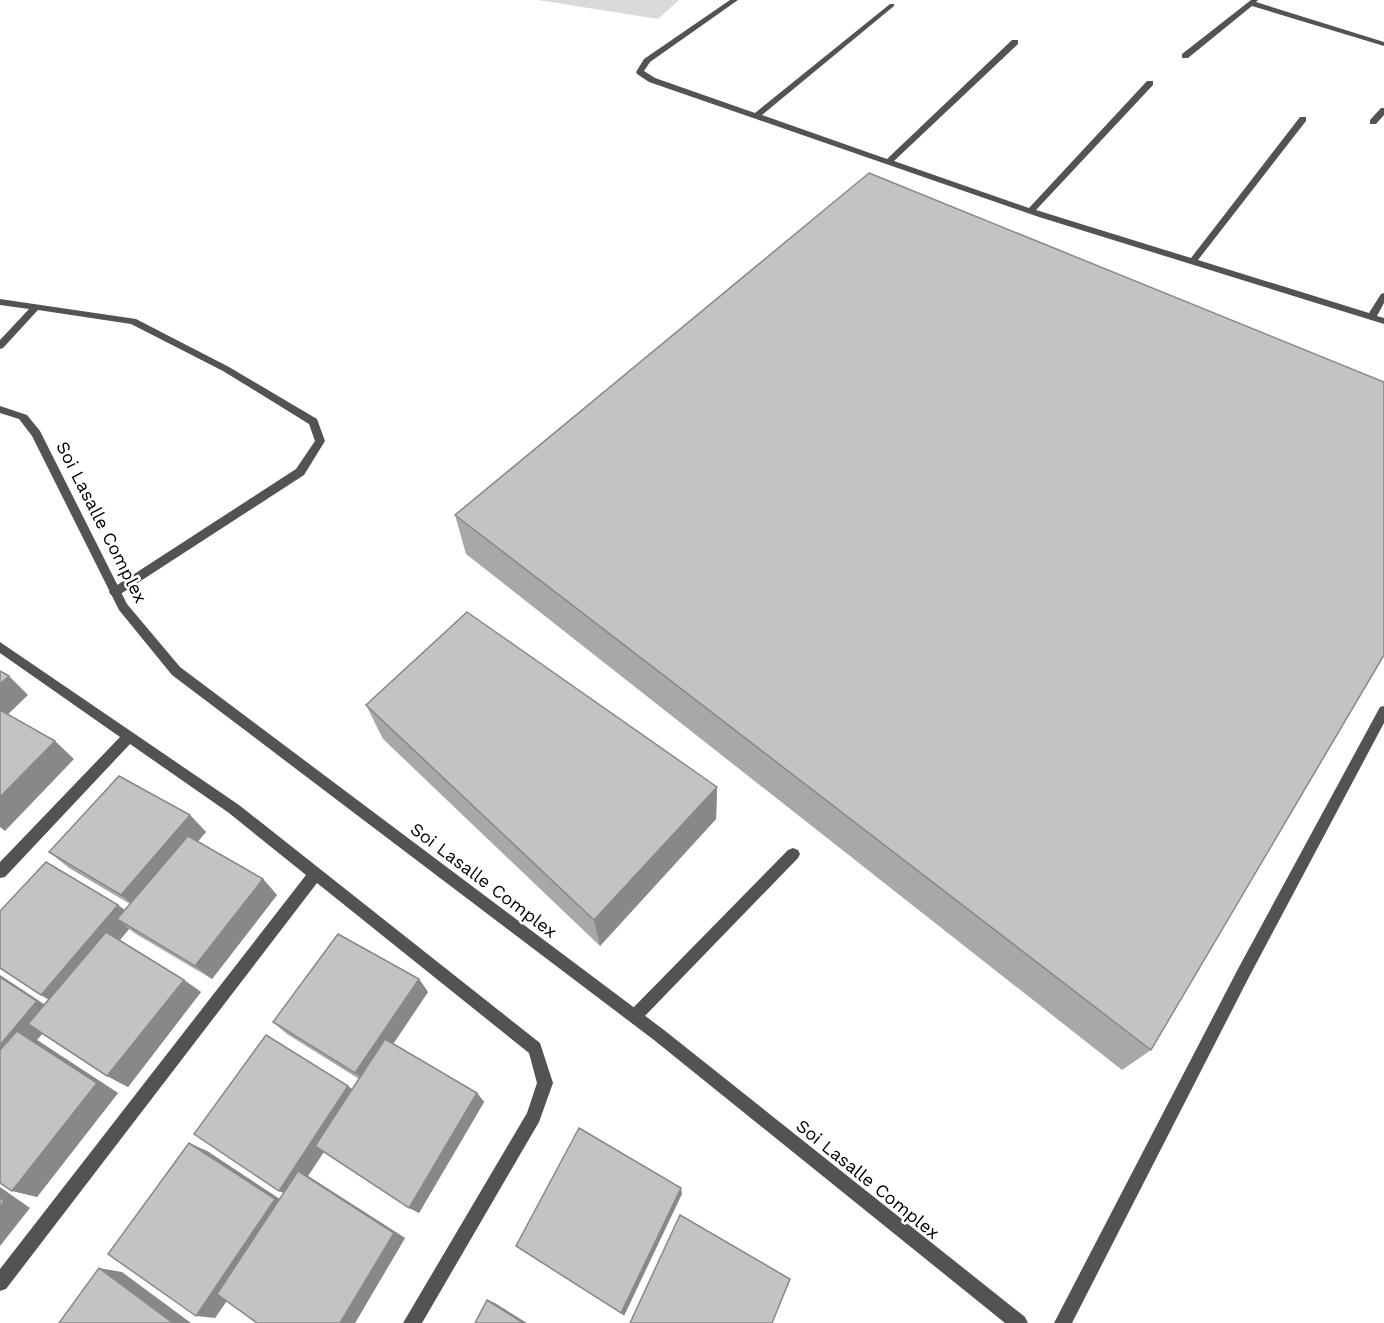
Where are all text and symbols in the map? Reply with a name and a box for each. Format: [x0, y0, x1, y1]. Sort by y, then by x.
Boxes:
street label: Soi Lasalle Complex [52, 438, 152, 606]
street label: Soi Lasalle Complex [407, 818, 561, 942]
street label: Soi Lasalle Complex [792, 1115, 944, 1243]

